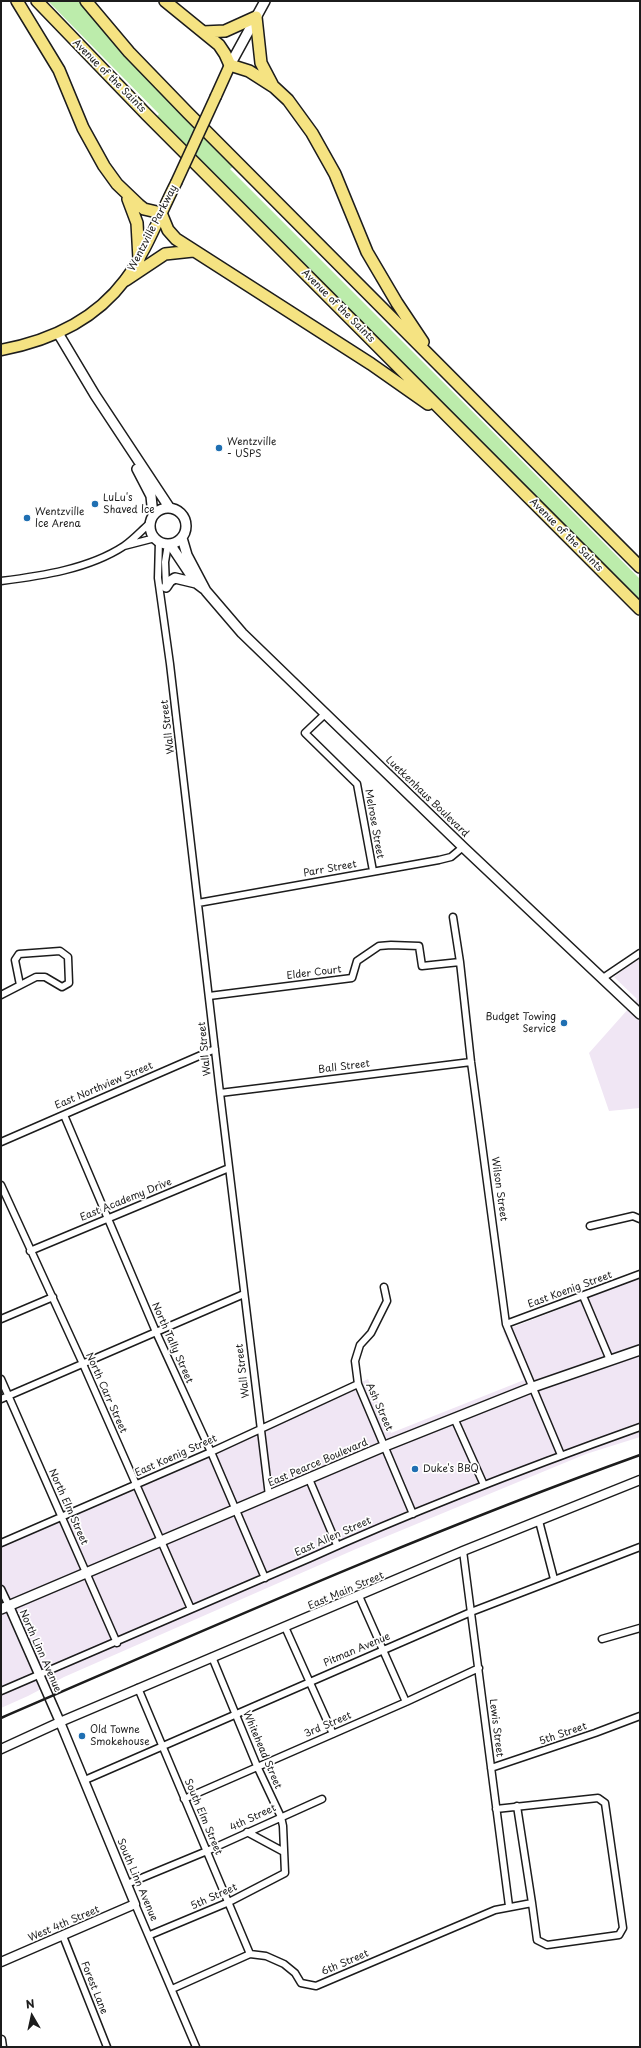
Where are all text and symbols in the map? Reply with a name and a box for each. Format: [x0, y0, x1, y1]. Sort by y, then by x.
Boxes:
street label: Avenue of the Saints [70, 37, 148, 115]
street label: Wentzville Parkway [126, 183, 180, 273]
street label: Avenue of the Saints [299, 267, 377, 345]
place label: Wentzville - USPS [227, 436, 276, 460]
marker: Wentzville - USPS [214, 443, 224, 453]
place label: LuLu's Shaved Ice [103, 492, 155, 516]
street label: Avenue of the Saints [527, 496, 605, 574]
marker: LuLu's Shaved Ice [90, 499, 100, 509]
place label: Wentzville Ice Arena [35, 506, 84, 530]
marker: Wentzville Ice Arena [22, 513, 32, 523]
street label: Wall Street [159, 699, 177, 755]
street label: Luetkenhaus Boulevard [383, 754, 471, 840]
street label: Melrose Street [362, 788, 386, 860]
street label: Parr Street [302, 858, 358, 880]
street label: Elder Court [286, 964, 342, 982]
place label: Budget Towing Service [486, 1011, 556, 1034]
marker: Budget Towing Service [559, 1018, 569, 1028]
street label: Wall Street [196, 1021, 214, 1077]
street label: Ball Street [318, 1058, 370, 1076]
street label: East Northview Street [53, 1060, 155, 1112]
street label: Wilson Street [489, 1156, 509, 1222]
street label: East Academy Drive [78, 1176, 174, 1224]
street label: East Koenig Street [526, 1269, 614, 1311]
street label: North Tally Street [149, 1301, 195, 1385]
street label: Wall Street [234, 1343, 252, 1399]
street label: North Carr Street [83, 1351, 129, 1435]
street label: Ash Street [363, 1381, 395, 1433]
street label: East Koenig Street [133, 1433, 219, 1479]
street label: East Pearce Boulevard [266, 1436, 370, 1490]
place label: Duke's BBQ [423, 1463, 479, 1475]
marker: Duke's BBQ [410, 1464, 420, 1474]
street label: North Elm Street [46, 1467, 90, 1547]
street label: East Allen Street [293, 1515, 373, 1559]
street label: East Main Street [306, 1570, 386, 1612]
street label: North Linn Avenue [16, 1608, 64, 1694]
street label: Pitman Avenue [322, 1631, 392, 1669]
street label: Lewis Street [486, 1698, 506, 1758]
street label: Whitehead Street [240, 1709, 284, 1791]
street label: 3rd Street [303, 1710, 353, 1740]
street label: 5th Street [538, 1720, 588, 1748]
place label: Old Towne Smokehouse [90, 1724, 150, 1748]
marker: Old Towne Smokehouse [77, 1731, 87, 1741]
street label: South Elm Street [182, 1777, 224, 1857]
street label: 4th Street [228, 1802, 278, 1834]
street label: South Linn Avenue [114, 1837, 160, 1923]
street label: 5th Street [189, 1881, 239, 1913]
street label: West 4th Street [27, 1904, 101, 1944]
street label: 6th Street [320, 1948, 370, 1978]
street label: Forest Lane [78, 1960, 110, 2016]
text: N [24, 1995, 36, 2013]
north arrow [12, 1996, 52, 2036]

